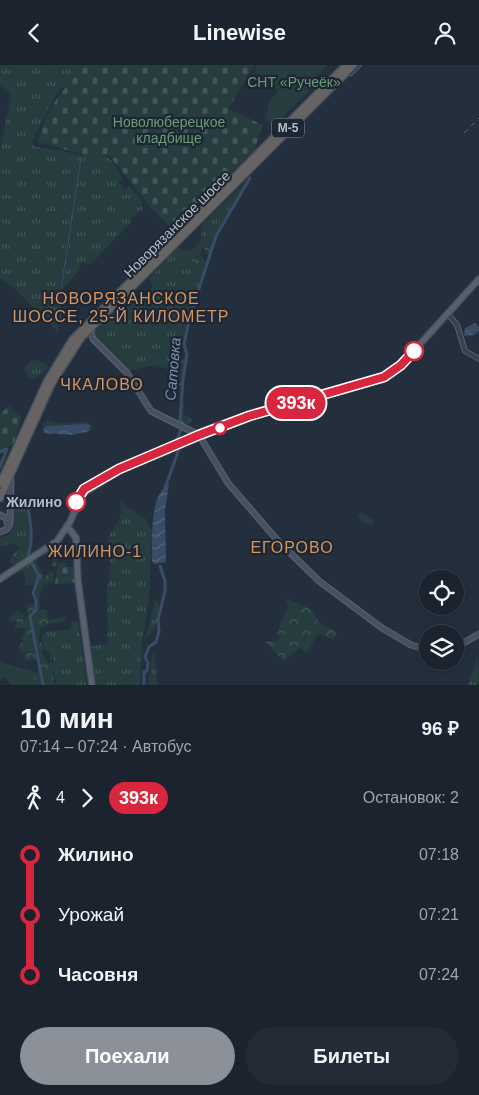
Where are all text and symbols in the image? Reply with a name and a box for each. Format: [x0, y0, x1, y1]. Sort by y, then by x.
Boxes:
icon: back [20, 19, 48, 47]
icon: person [431, 19, 459, 47]
text: Linewise [193, 20, 286, 45]
park label: СНТ «Ручеёк» [247, 74, 341, 90]
park label: Новолюберецкое кладбище [113, 114, 225, 146]
road number: М-5 [272, 119, 304, 137]
street label: Новорязанское шоссе [121, 167, 234, 280]
district label: НОВОРЯЗАНСКОЕ ШОССЕ, 25-Й КИЛОМЕТР [12, 290, 230, 325]
water label: Сатовка [161, 337, 184, 401]
unlabelled marker [404, 341, 424, 361]
district label: ЧКАЛОВО [60, 376, 144, 393]
line badge: 393к [261, 387, 331, 419]
text: 393к [276, 393, 316, 413]
unlabelled marker [213, 421, 227, 435]
marker: Жилино [66, 492, 86, 512]
place label: Жилино [5, 494, 62, 510]
district label: ЕГОРОВО [250, 539, 334, 556]
district label: ЖИЛИНО-1 [48, 543, 142, 560]
map controls [419, 570, 464, 670]
button: locate [419, 570, 464, 615]
button: layers [419, 625, 464, 670]
text: 10 мин [20, 703, 114, 734]
text: 96 ₽ [422, 718, 459, 739]
text: 07:14 – 07:24 · Автобус [20, 738, 192, 755]
icon: walk [20, 784, 48, 812]
icon: forward [73, 784, 101, 812]
text: 393к [119, 788, 158, 808]
text: 4 [56, 789, 65, 806]
text: Остановок: 2 [363, 789, 459, 806]
text: Жилино [58, 844, 134, 865]
text: 07:18 [419, 846, 459, 863]
text: Урожай [58, 904, 124, 925]
text: 07:21 [419, 906, 459, 923]
text: Часовня [58, 964, 138, 985]
text: 07:24 [419, 966, 459, 983]
button: Поехали [20, 1027, 235, 1085]
button: Билеты [245, 1027, 459, 1085]

